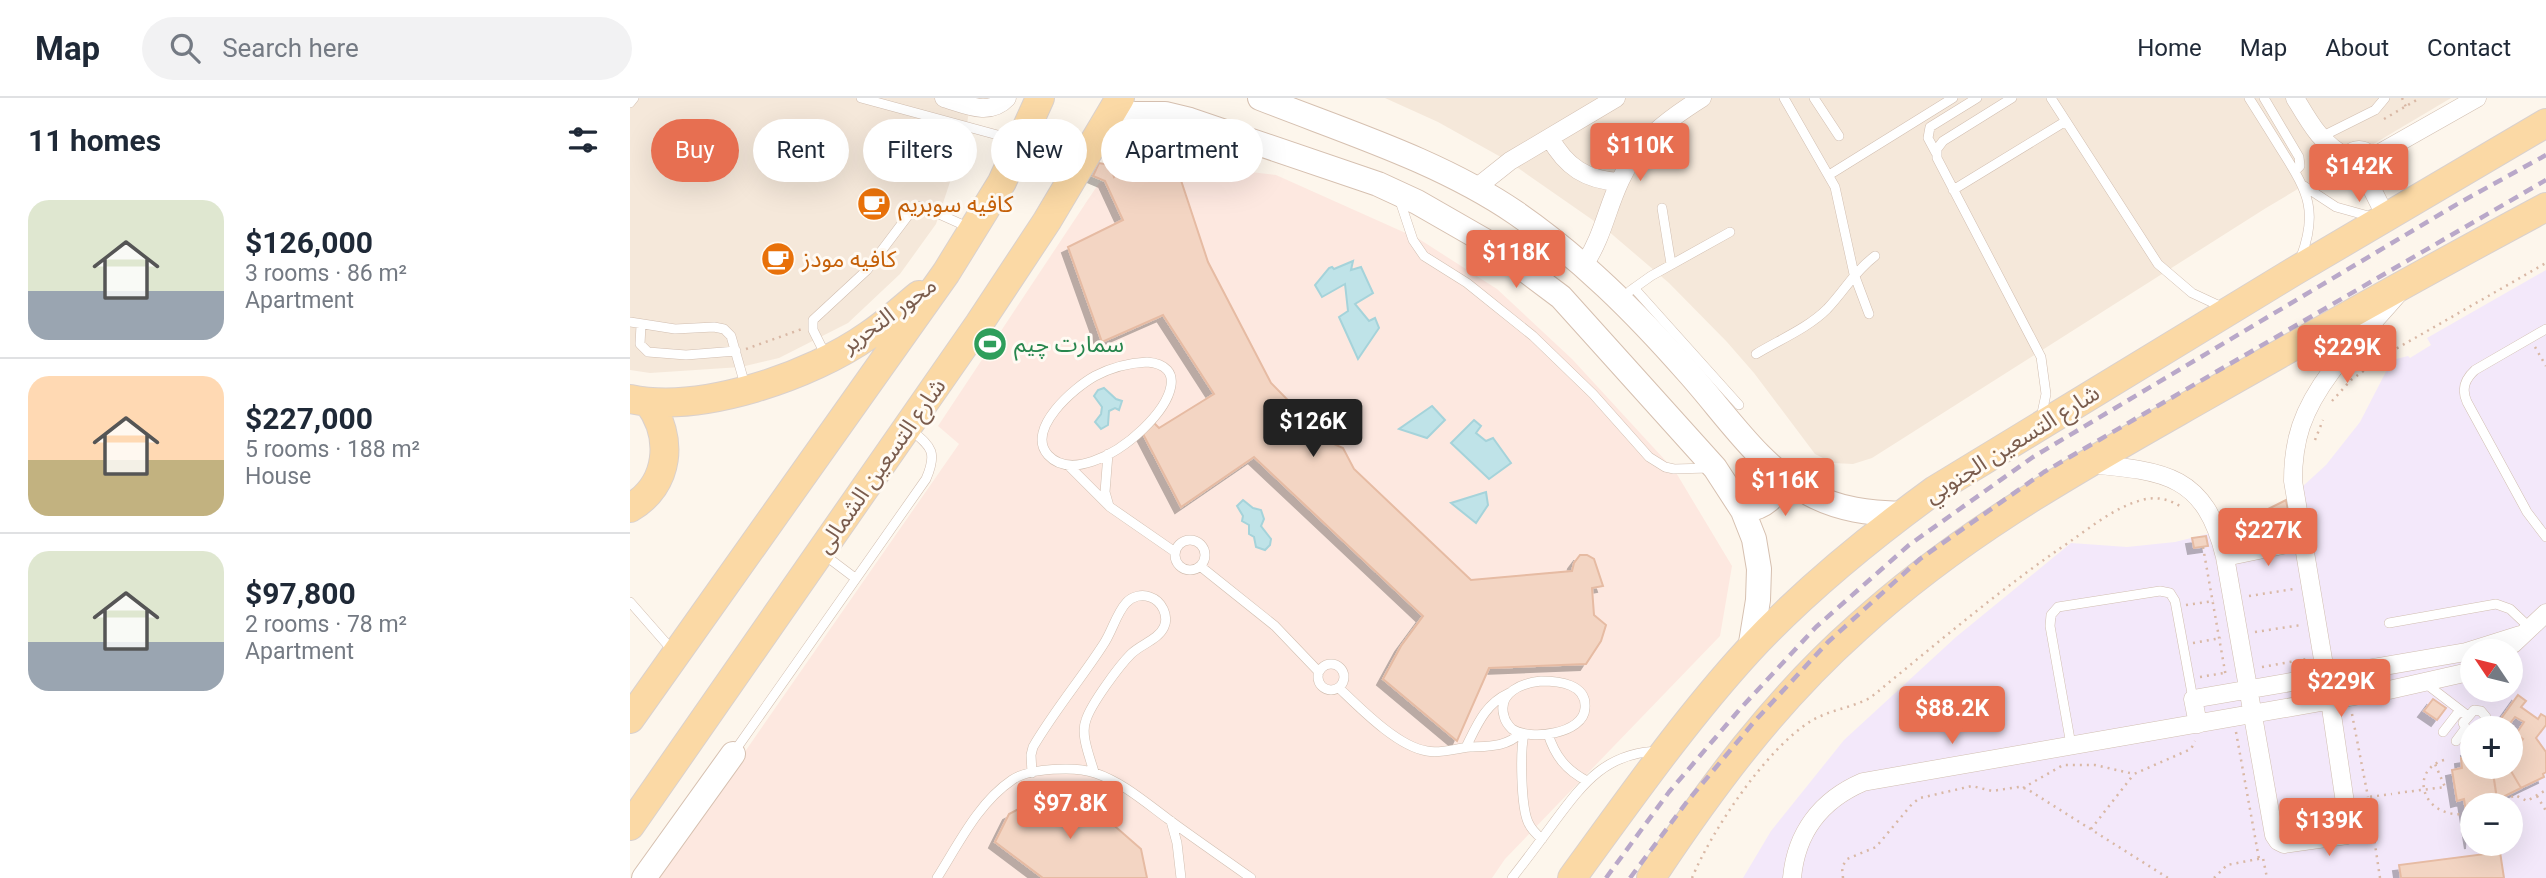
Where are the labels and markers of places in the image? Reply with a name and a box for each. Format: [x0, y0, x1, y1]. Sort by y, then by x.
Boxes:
pin: $110K [1591, 123, 1689, 183]
pin: $142K [2310, 144, 2408, 204]
cafe icon: كافيه سوبريم [855, 185, 893, 223]
place label: كافيه سوبريم [898, 191, 1014, 221]
pin: $118K [1467, 230, 1565, 290]
cafe icon: كافيه مودز [759, 240, 797, 278]
place label: كافيه مودز [801, 246, 897, 273]
sports icon: سمارت چيم [971, 325, 1009, 363]
pin: $229K [2298, 326, 2396, 385]
place label: سمارت چيم [1014, 331, 1124, 361]
pin: $126K [1264, 400, 1362, 459]
pin: $116K [1736, 458, 1834, 518]
pin: $227K [2219, 508, 2317, 568]
pin: $229K [2292, 660, 2390, 719]
pin: $88.2K [1895, 686, 2009, 746]
pin: $97.8K [1013, 782, 1127, 841]
pin: $139K [2280, 798, 2378, 858]

